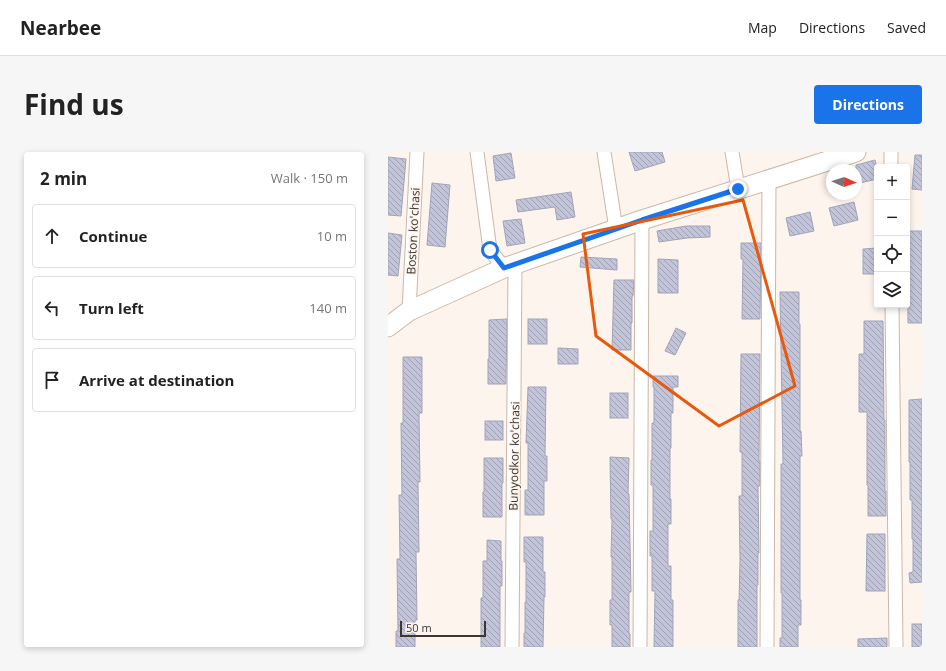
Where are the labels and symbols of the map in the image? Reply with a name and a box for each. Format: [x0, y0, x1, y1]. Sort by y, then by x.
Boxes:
north arrow [826, 164, 862, 200]
route end [729, 180, 747, 198]
street label: Boston ko'chasi [402, 187, 424, 275]
route start [481, 241, 499, 259]
street label: Bunyodkor ko'chasi [505, 401, 523, 511]
scale bar [400, 619, 486, 638]

